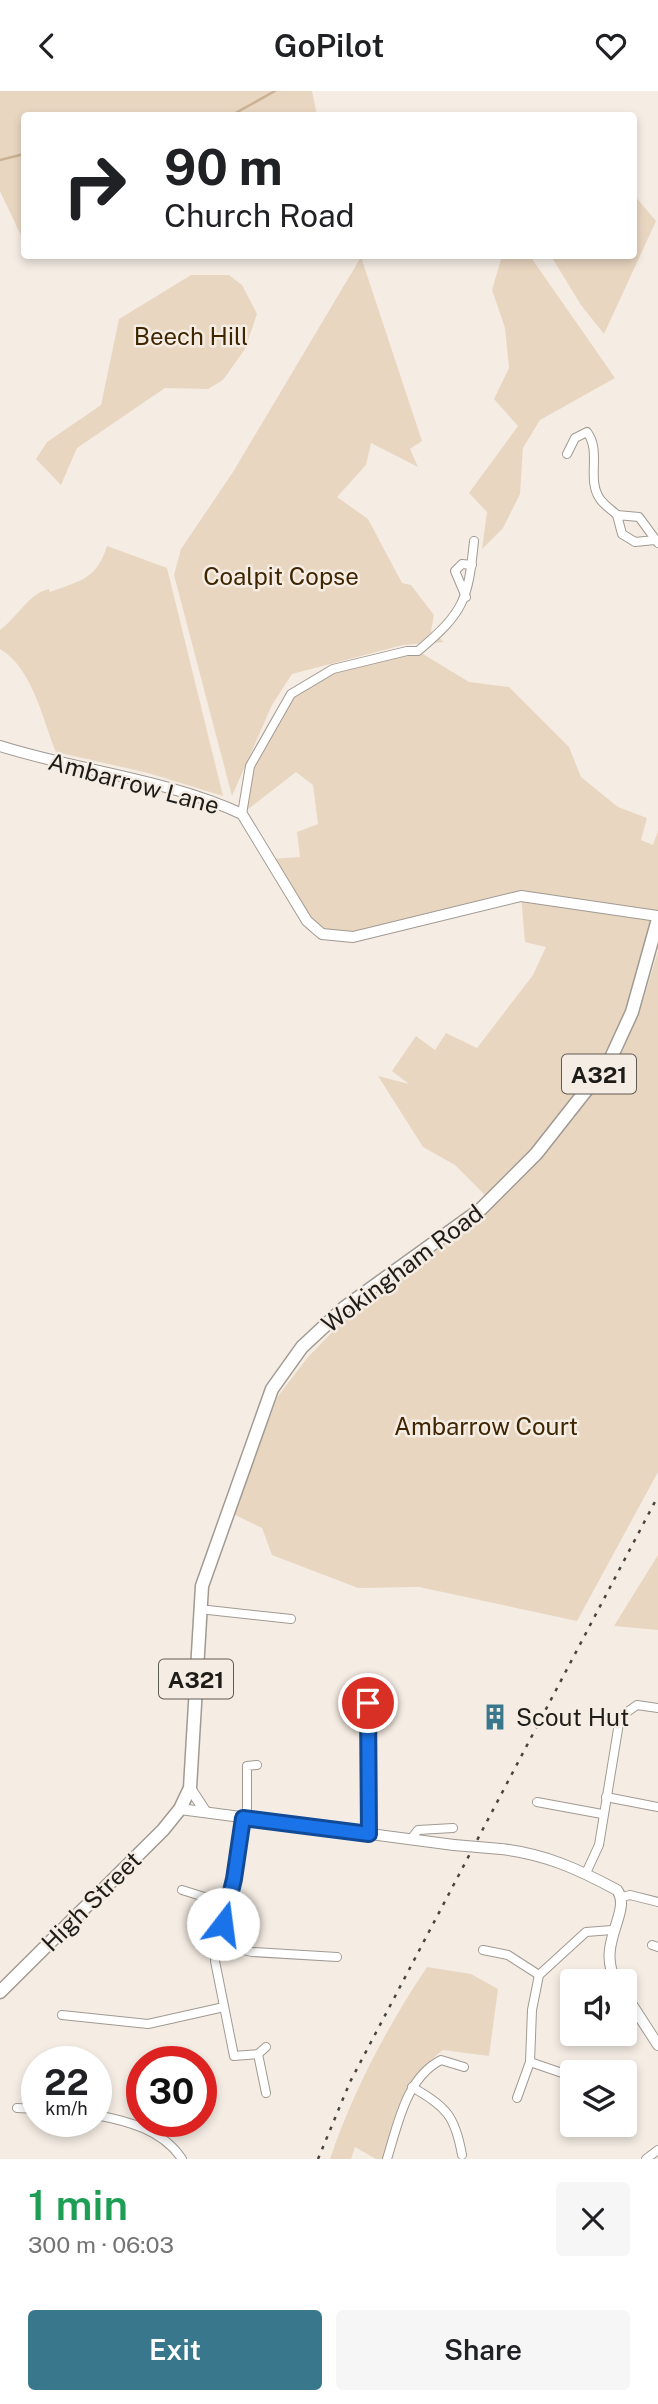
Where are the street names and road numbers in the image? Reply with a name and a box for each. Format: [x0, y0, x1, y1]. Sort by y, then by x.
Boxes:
street label: Ambarrow Lane [45, 747, 223, 819]
road number: A321 [562, 1055, 636, 1093]
street label: Wokingham Road [316, 1198, 488, 1338]
road number: A321 [159, 1659, 233, 1699]
street label: High Street [35, 1845, 147, 1957]

